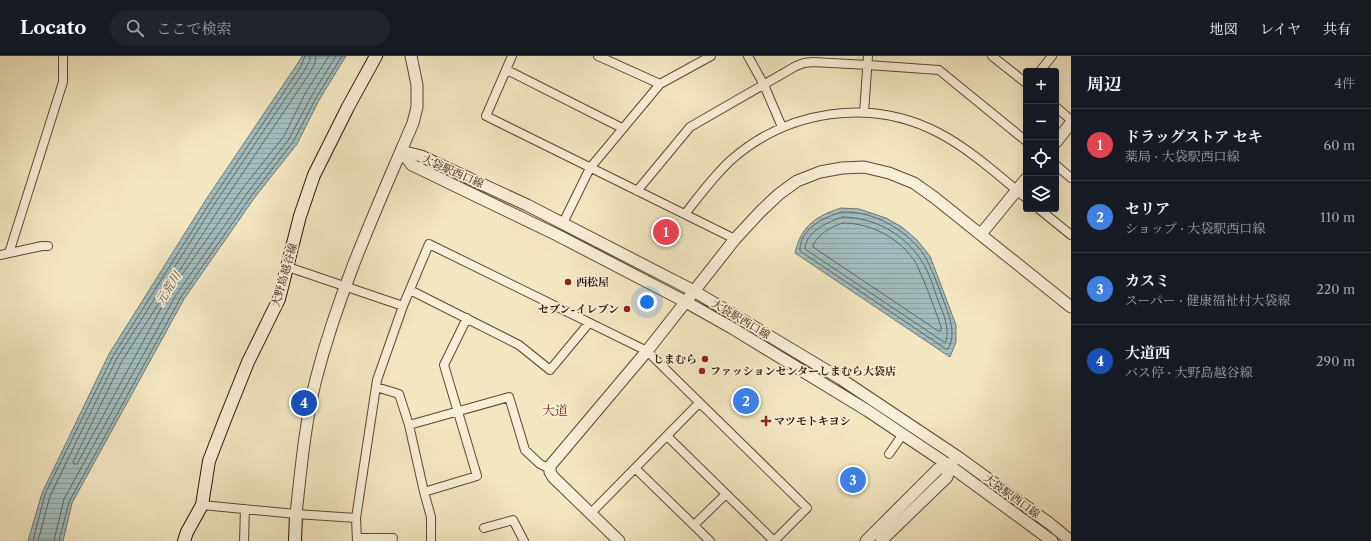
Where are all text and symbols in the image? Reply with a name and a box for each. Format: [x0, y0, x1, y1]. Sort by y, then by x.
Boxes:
search box [110, 10, 390, 46]
text: Locato [20, 16, 86, 39]
icon: search [124, 17, 146, 39]
text: ここで検索 [156, 19, 231, 38]
text: 地図 [1210, 20, 1238, 38]
text: レイヤ [1260, 20, 1301, 38]
text: 共有 [1323, 20, 1351, 38]
map controls [1023, 68, 1059, 212]
button: + [1023, 68, 1059, 104]
text: 周辺 [1087, 74, 1121, 94]
text: 4件 [1334, 75, 1355, 91]
button: − [1023, 104, 1059, 140]
text: ドラッグストア セキ [1125, 127, 1263, 146]
text: 1 [1097, 137, 1103, 153]
text: 60 m [1324, 137, 1355, 153]
button: locate [1023, 140, 1059, 176]
text: 薬局 · 大袋駅西口線 [1125, 148, 1240, 164]
street label: 大袋駅西口線 [420, 151, 486, 191]
button: layers [1023, 176, 1059, 212]
text: セリア [1125, 199, 1170, 218]
text: 2 [1096, 209, 1104, 225]
text: 110 m [1320, 209, 1355, 225]
pin: 1 [653, 217, 679, 247]
text: ショップ · 大袋駅西口線 [1125, 220, 1265, 236]
street label: 大野島越谷線 [268, 241, 300, 309]
water label: 元荒川 [152, 267, 185, 307]
text: カスミ [1125, 271, 1170, 290]
place label: 西松屋 [576, 275, 609, 289]
marker: 西松屋 [563, 277, 573, 287]
text: 3 [1096, 281, 1104, 297]
text: 220 m [1316, 281, 1355, 297]
your location [637, 292, 657, 312]
text: スーパー · 健康福祉村大袋線 [1125, 292, 1290, 308]
street label: 大袋駅西口線 [709, 296, 773, 342]
place label: セブン-イレブン [538, 302, 619, 316]
marker: セブン-イレブン [622, 304, 632, 314]
text: 大道西 [1125, 343, 1170, 362]
place label: しまむら [653, 352, 697, 366]
text: 4 [1096, 353, 1104, 369]
text: 290 m [1316, 353, 1355, 369]
marker: しまむら [700, 354, 710, 364]
place label: ファッションセンターしまむら大袋店 [710, 364, 896, 378]
text: バス停 · 大野島越谷線 [1125, 364, 1253, 380]
marker: ファッションセンターしまむら大袋店 [697, 366, 707, 376]
pin: 2 [733, 386, 759, 416]
pin: 4 [291, 388, 317, 418]
district label: 大道 [542, 402, 568, 418]
place label: マツモトキヨシ [774, 414, 851, 428]
marker: マツモトキヨシ [761, 416, 771, 426]
pin: 3 [840, 465, 866, 495]
street label: 大袋駅西口線 [981, 471, 1043, 521]

